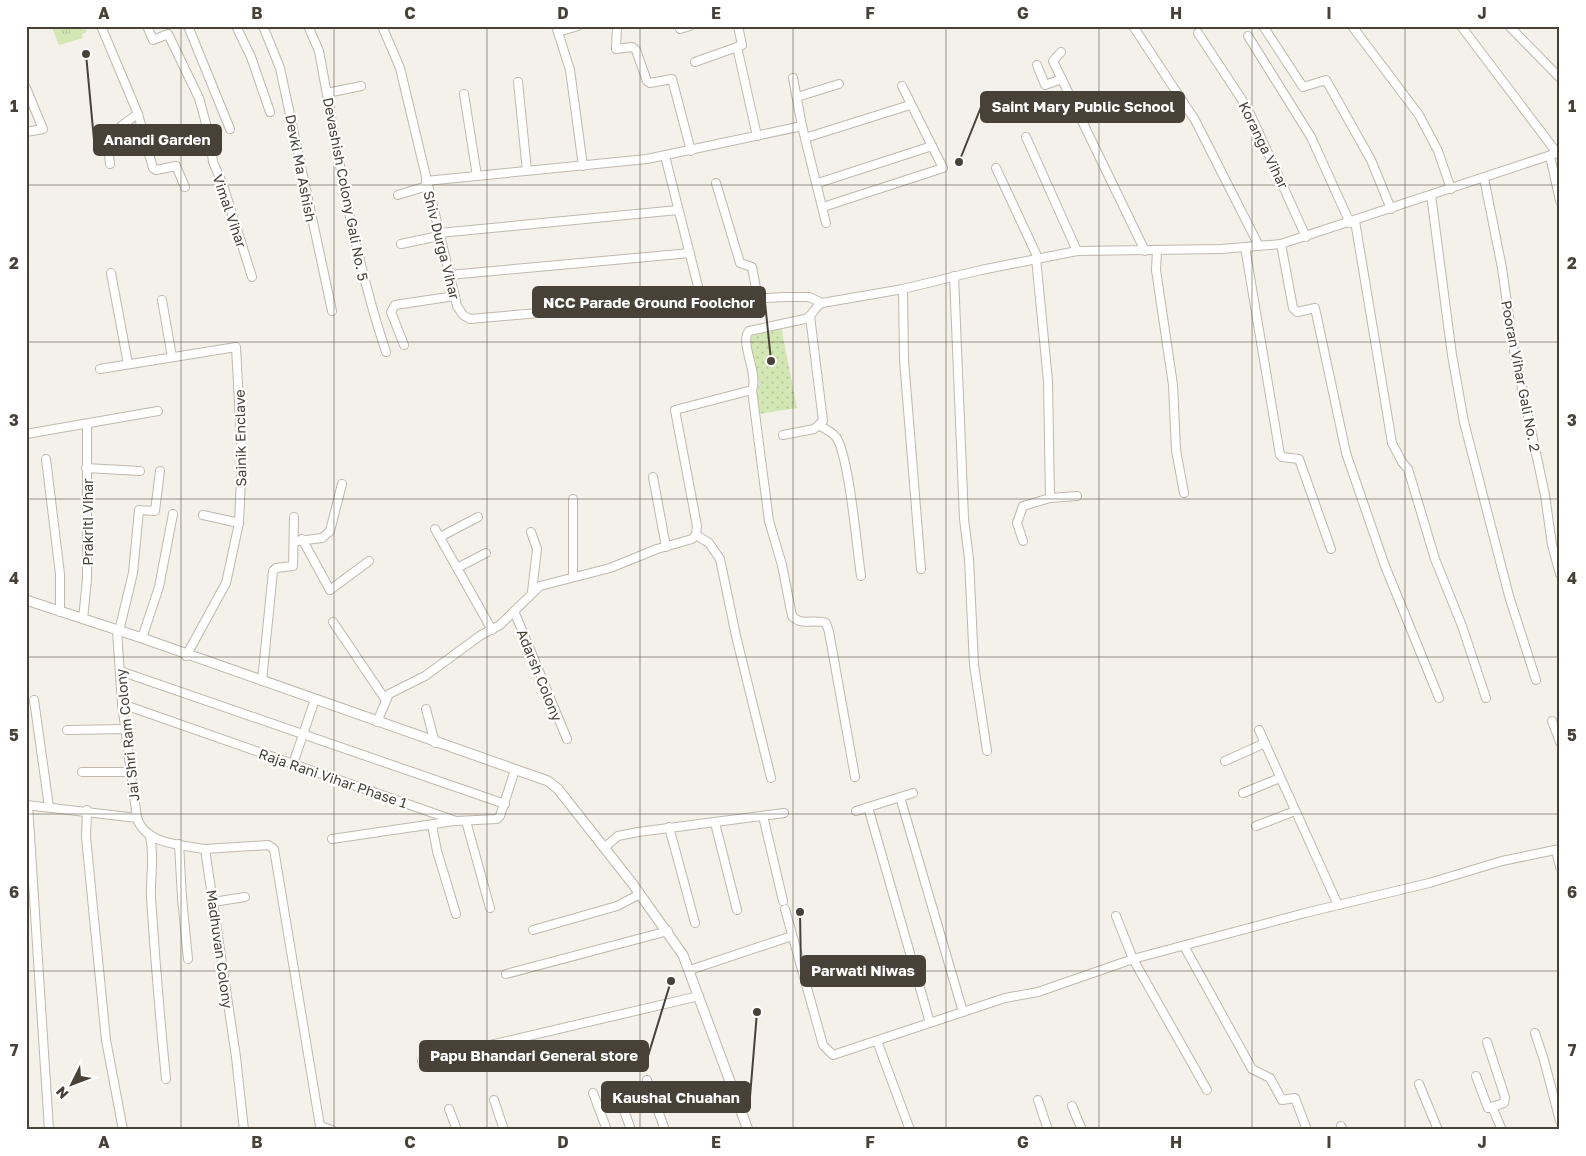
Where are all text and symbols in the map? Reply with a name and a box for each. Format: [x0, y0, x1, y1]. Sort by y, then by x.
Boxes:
text: A [98, 3, 110, 23]
text: B [251, 3, 263, 23]
text: C [404, 3, 416, 23]
text: D [557, 3, 569, 23]
text: E [711, 3, 721, 23]
text: F [865, 3, 875, 23]
text: G [1017, 3, 1029, 23]
text: H [1170, 3, 1182, 23]
text: I [1326, 3, 1332, 23]
text: J [1477, 3, 1487, 23]
callout: Saint Mary Public School [981, 92, 1184, 122]
text: 1 [10, 96, 18, 116]
street label: Devashish Colony Gali No. 5 [320, 96, 372, 282]
text: 1 [1568, 96, 1576, 116]
text: Saint Mary Public School [991, 97, 1175, 115]
street label: Koranga Vihar [1236, 99, 1293, 192]
street label: Devki Ma Ashish [282, 113, 320, 223]
callout: Anandi Garden [94, 125, 221, 155]
text: Anandi Garden [103, 130, 211, 148]
street label: Vimal Vihar [210, 172, 251, 250]
street label: Shiv Durga Vihar [420, 189, 464, 302]
text: 2 [9, 253, 19, 273]
text: 2 [1567, 253, 1577, 273]
callout: NCC Parade Ground Foolchor [533, 287, 765, 317]
text: NCC Parade Ground Foolchor [543, 293, 755, 311]
street label: Pooran Vihar Gali No. 2 [1498, 299, 1544, 453]
street label: Sainik Enclave [231, 389, 249, 487]
text: 3 [9, 410, 19, 430]
text: 3 [1567, 410, 1577, 430]
street label: Prakriti Vihar [79, 478, 96, 566]
text: 4 [9, 568, 19, 588]
text: 4 [1567, 568, 1577, 588]
street label: Adarsh Colony [514, 627, 566, 724]
street label: Jai Shri Ram Colony [112, 668, 142, 802]
text: 5 [9, 725, 19, 745]
text: 5 [1567, 725, 1577, 745]
street label: Raja Rani Vihar Phase 1 [257, 745, 410, 811]
text: 6 [9, 882, 19, 902]
text: 6 [1567, 882, 1577, 902]
street label: Madhuvan Colony [203, 888, 237, 1010]
callout: Parwati Niwas [801, 956, 925, 986]
text: Parwati Niwas [811, 961, 915, 979]
text: 7 [10, 1040, 19, 1060]
text: 7 [1568, 1040, 1577, 1060]
callout: Papu Bhandari General store [420, 1041, 648, 1071]
text: Papu Bhandari General store [430, 1046, 638, 1064]
north arrow [48, 1058, 98, 1108]
callout: Kaushal Chuahan [602, 1082, 750, 1112]
text: N [52, 1083, 72, 1103]
text: Kaushal Chuahan [612, 1088, 740, 1106]
text: A [98, 1132, 110, 1152]
text: B [251, 1132, 263, 1152]
text: C [404, 1132, 416, 1152]
text: D [557, 1132, 569, 1152]
text: E [711, 1132, 721, 1152]
text: F [865, 1132, 875, 1152]
text: G [1017, 1132, 1029, 1152]
text: H [1170, 1132, 1182, 1152]
text: I [1326, 1132, 1332, 1152]
text: J [1477, 1132, 1487, 1152]

